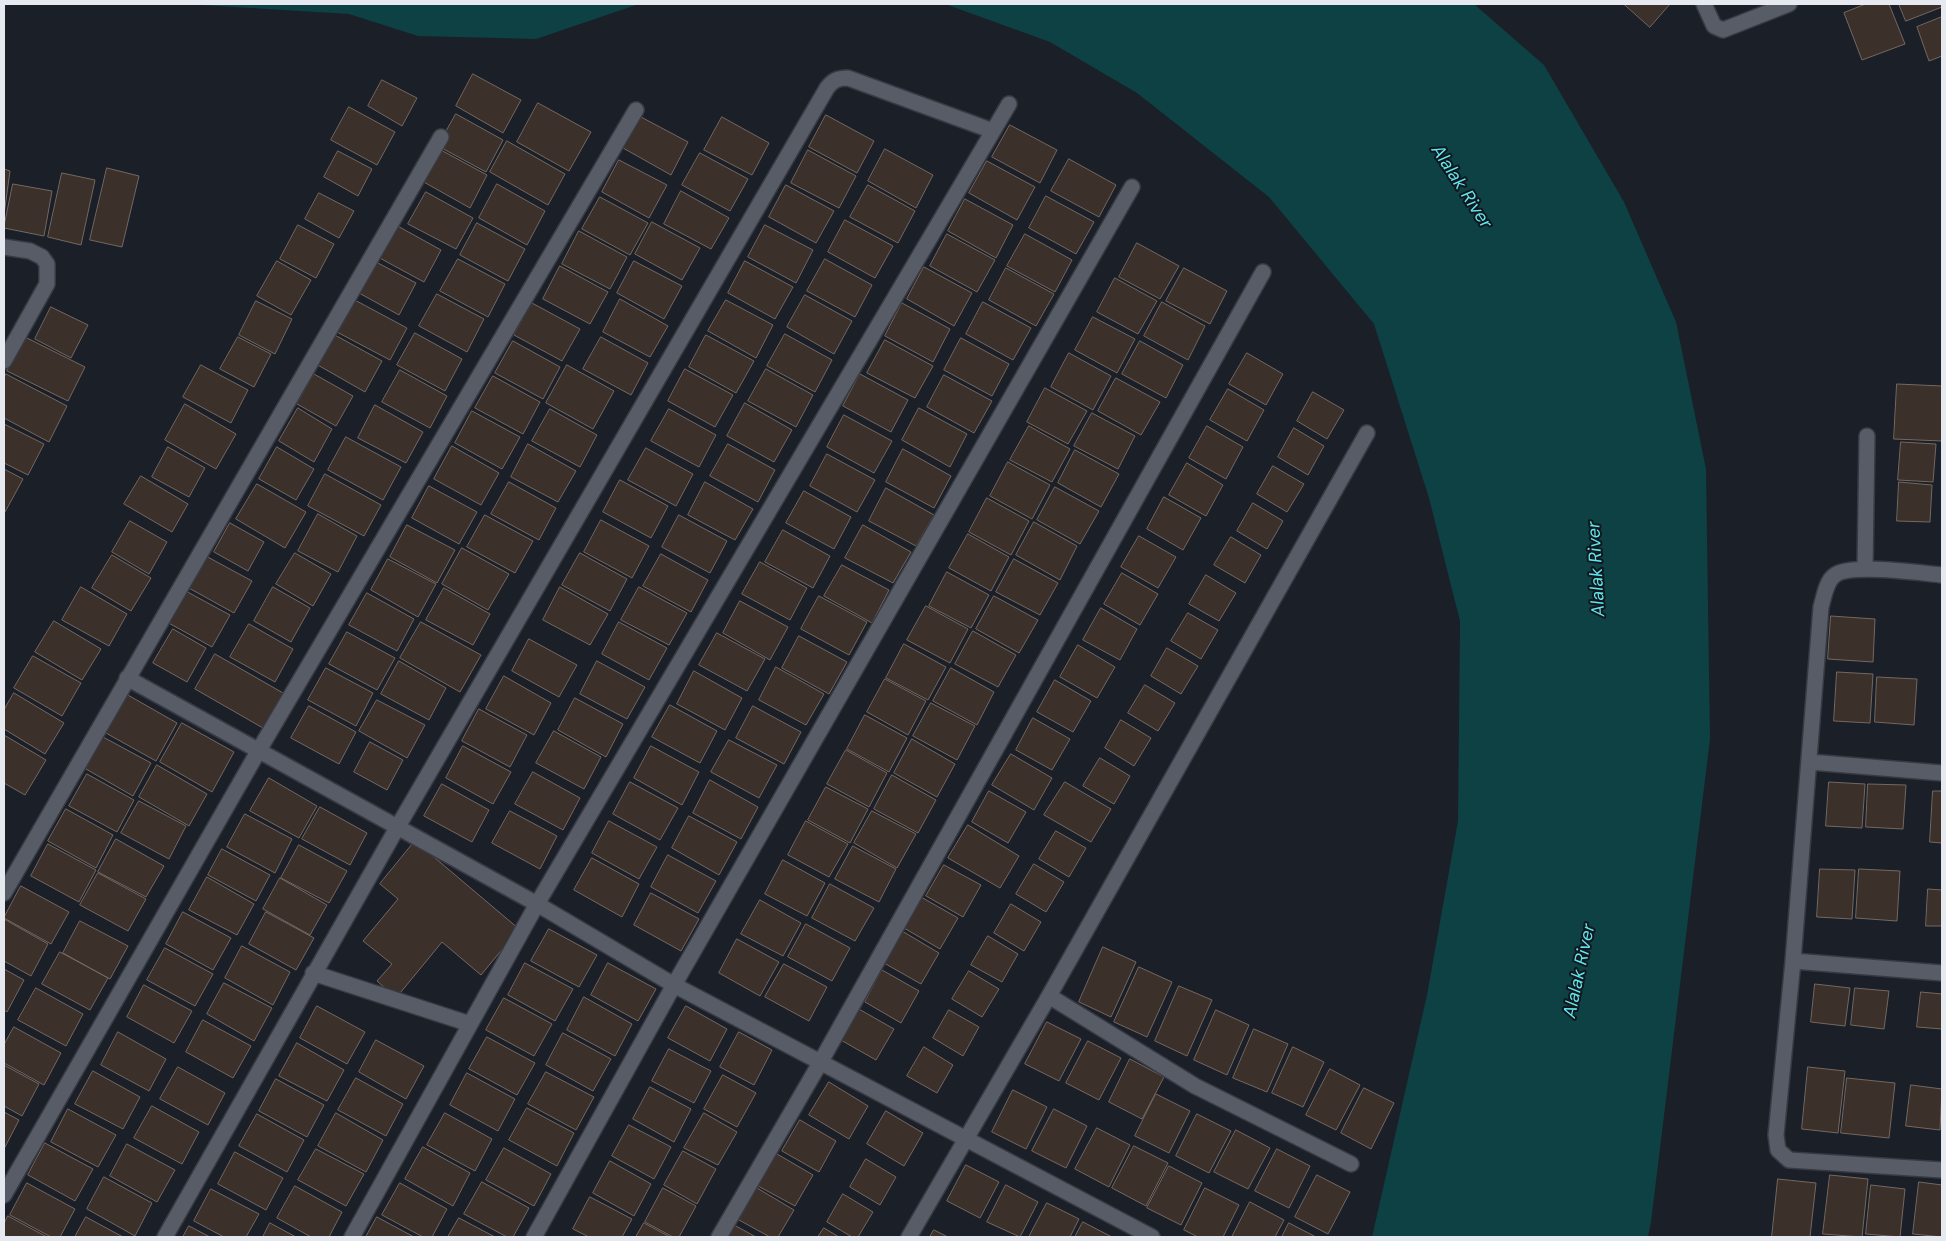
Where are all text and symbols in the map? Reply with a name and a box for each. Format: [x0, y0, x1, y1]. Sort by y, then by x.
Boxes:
water label: Alalak River [1426, 141, 1496, 233]
water label: Alalak River [1584, 521, 1610, 617]
water label: Alalak River [1559, 922, 1601, 1020]

